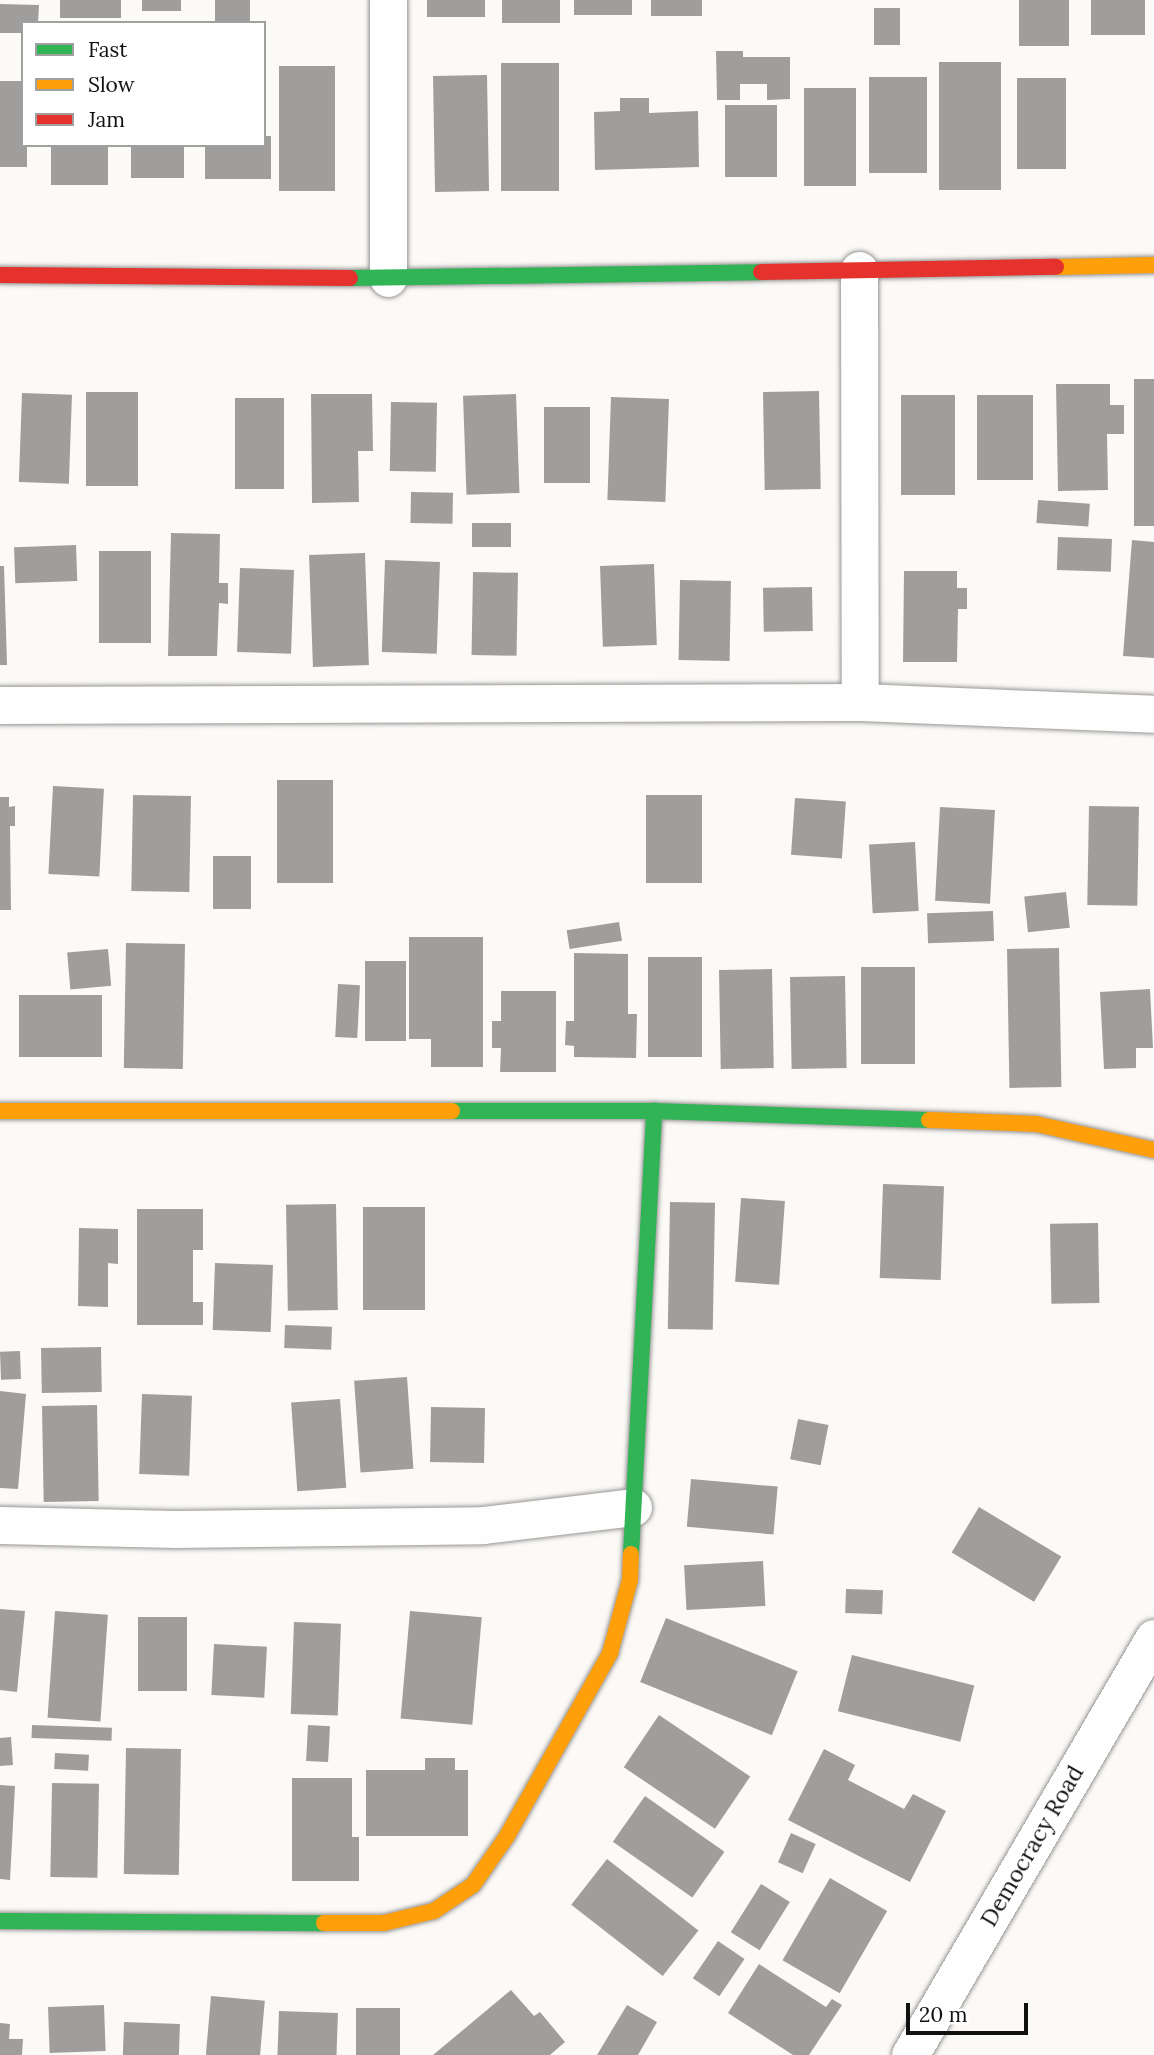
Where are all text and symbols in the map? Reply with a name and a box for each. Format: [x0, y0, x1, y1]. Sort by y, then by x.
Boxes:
legend [21, 21, 266, 147]
text: Fast [88, 36, 127, 63]
text: Slow [88, 71, 135, 98]
text: Jam [88, 106, 125, 133]
street label: Democracy Road [975, 1761, 1089, 1931]
scale bar [909, 1988, 1032, 2032]
text: 20 m [919, 2001, 968, 2028]

